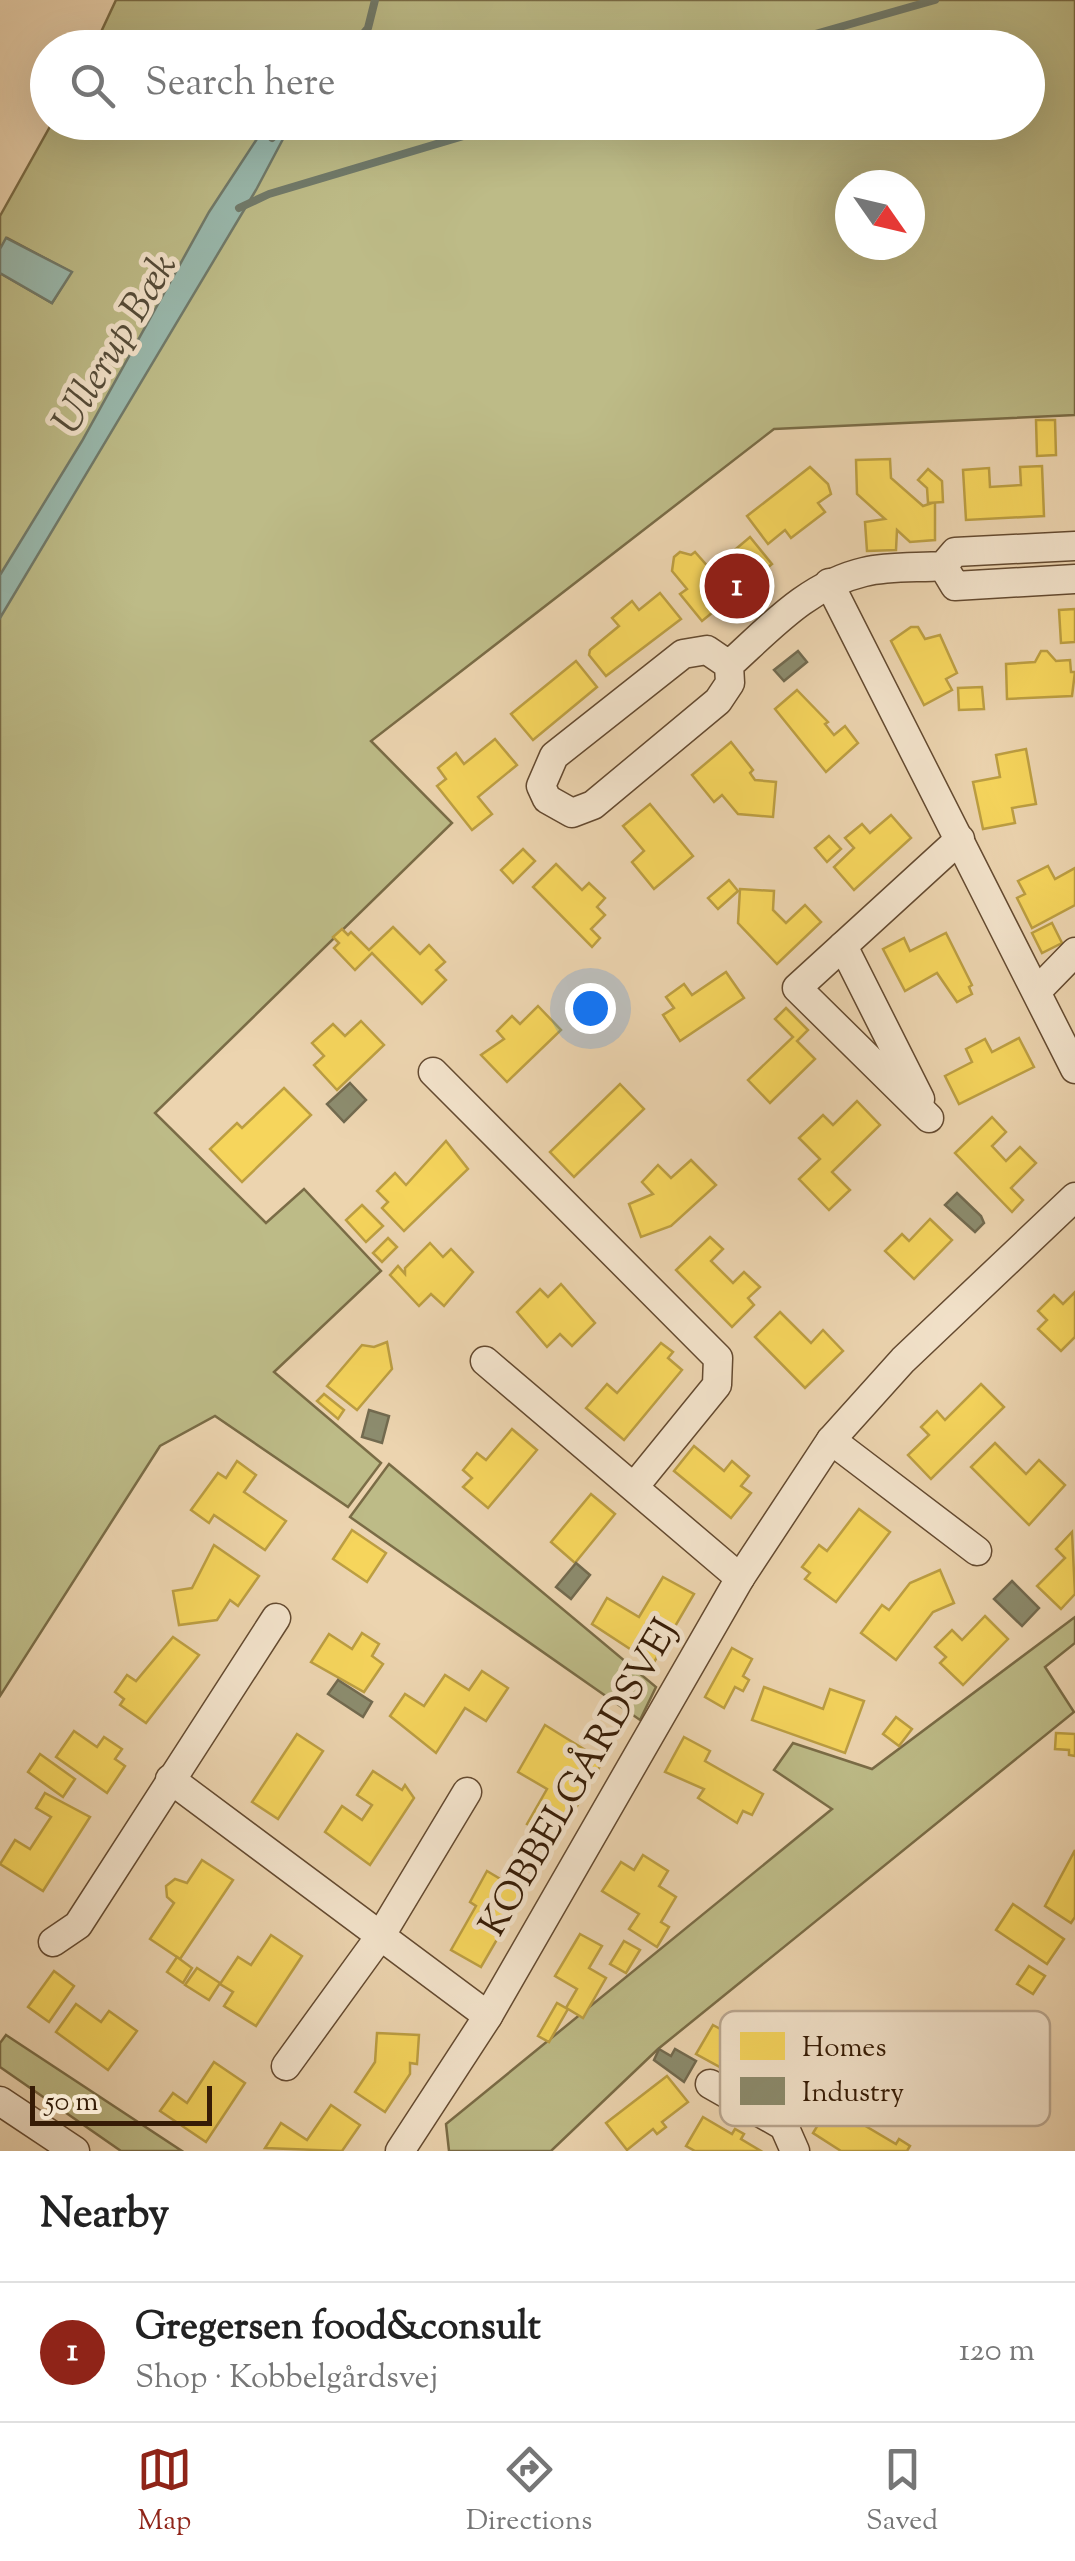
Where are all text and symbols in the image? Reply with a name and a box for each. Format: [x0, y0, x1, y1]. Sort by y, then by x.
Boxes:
search box [30, 30, 1045, 140]
icon: search [65, 58, 120, 113]
text: Search here [145, 58, 336, 112]
north arrow [835, 170, 925, 260]
water label: Ullerup Bæk [41, 244, 193, 446]
pin: 1 [704, 548, 770, 624]
your location [565, 983, 616, 1034]
street label: KOBBELGÅRDSVEJ [467, 1610, 694, 1948]
legend [720, 2011, 1050, 2126]
text: Homes [802, 2029, 886, 2069]
text: Industry [802, 2074, 904, 2114]
scale bar [30, 2081, 212, 2126]
text: 50 m [45, 2083, 99, 2123]
text: Nearby [40, 2186, 169, 2246]
text: Gregersen food&consult [135, 2302, 541, 2356]
text: 1 [67, 2329, 78, 2375]
text: 120 m [959, 2329, 1035, 2375]
text: Shop · Kobbelgårdsvej [135, 2356, 438, 2402]
tab: Map [137, 2442, 192, 2542]
tab: Directions [466, 2442, 592, 2542]
tab: Saved [866, 2442, 938, 2542]

